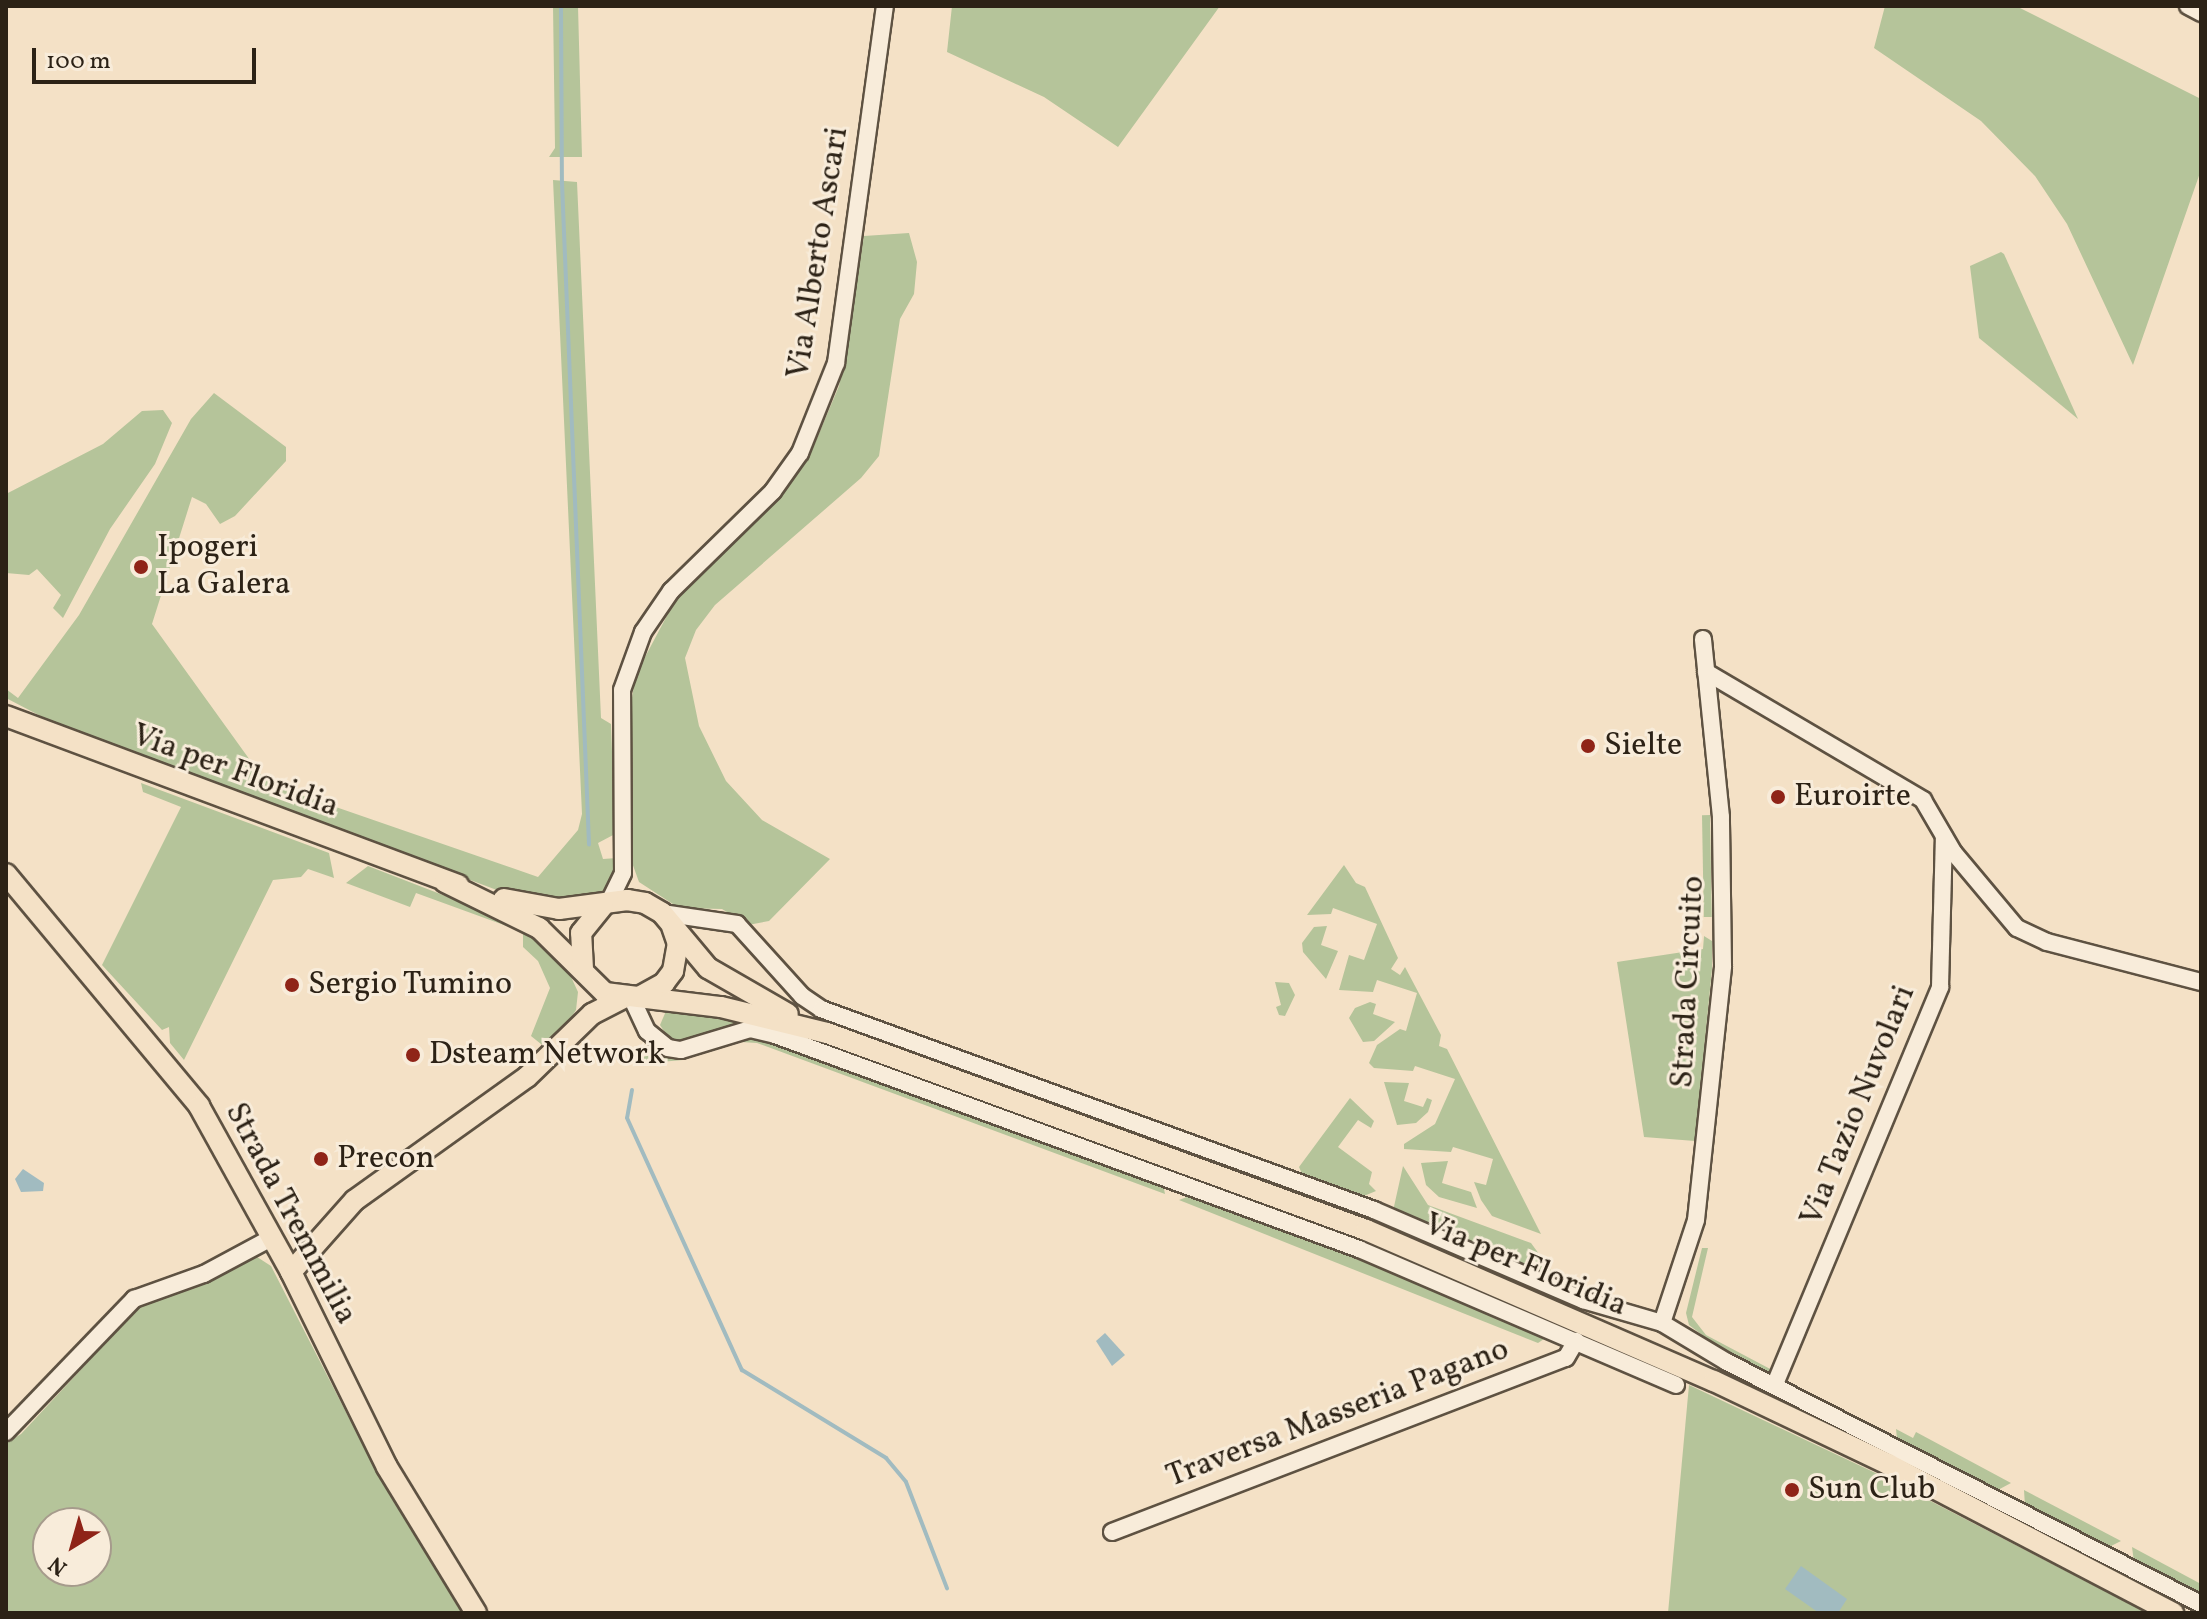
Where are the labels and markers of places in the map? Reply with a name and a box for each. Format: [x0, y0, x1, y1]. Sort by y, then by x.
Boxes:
place label: Ipogeri La Galera [157, 530, 291, 605]
marker: Ipogeri La Galera [132, 558, 150, 576]
place label: Sielte [1604, 727, 1682, 765]
marker: Sielte [1579, 737, 1597, 755]
place label: Euroirte [1794, 778, 1911, 816]
marker: Euroirte [1769, 788, 1787, 806]
place label: Sergio Tumino [308, 966, 513, 1004]
marker: Sergio Tumino [283, 976, 301, 994]
place label: Dsteam Network [429, 1036, 665, 1074]
marker: Dsteam Network [404, 1046, 422, 1064]
place label: Precon [337, 1140, 435, 1178]
marker: Precon [312, 1150, 330, 1168]
place label: Sun Club [1808, 1471, 1935, 1509]
marker: Sun Club [1783, 1481, 1801, 1499]

